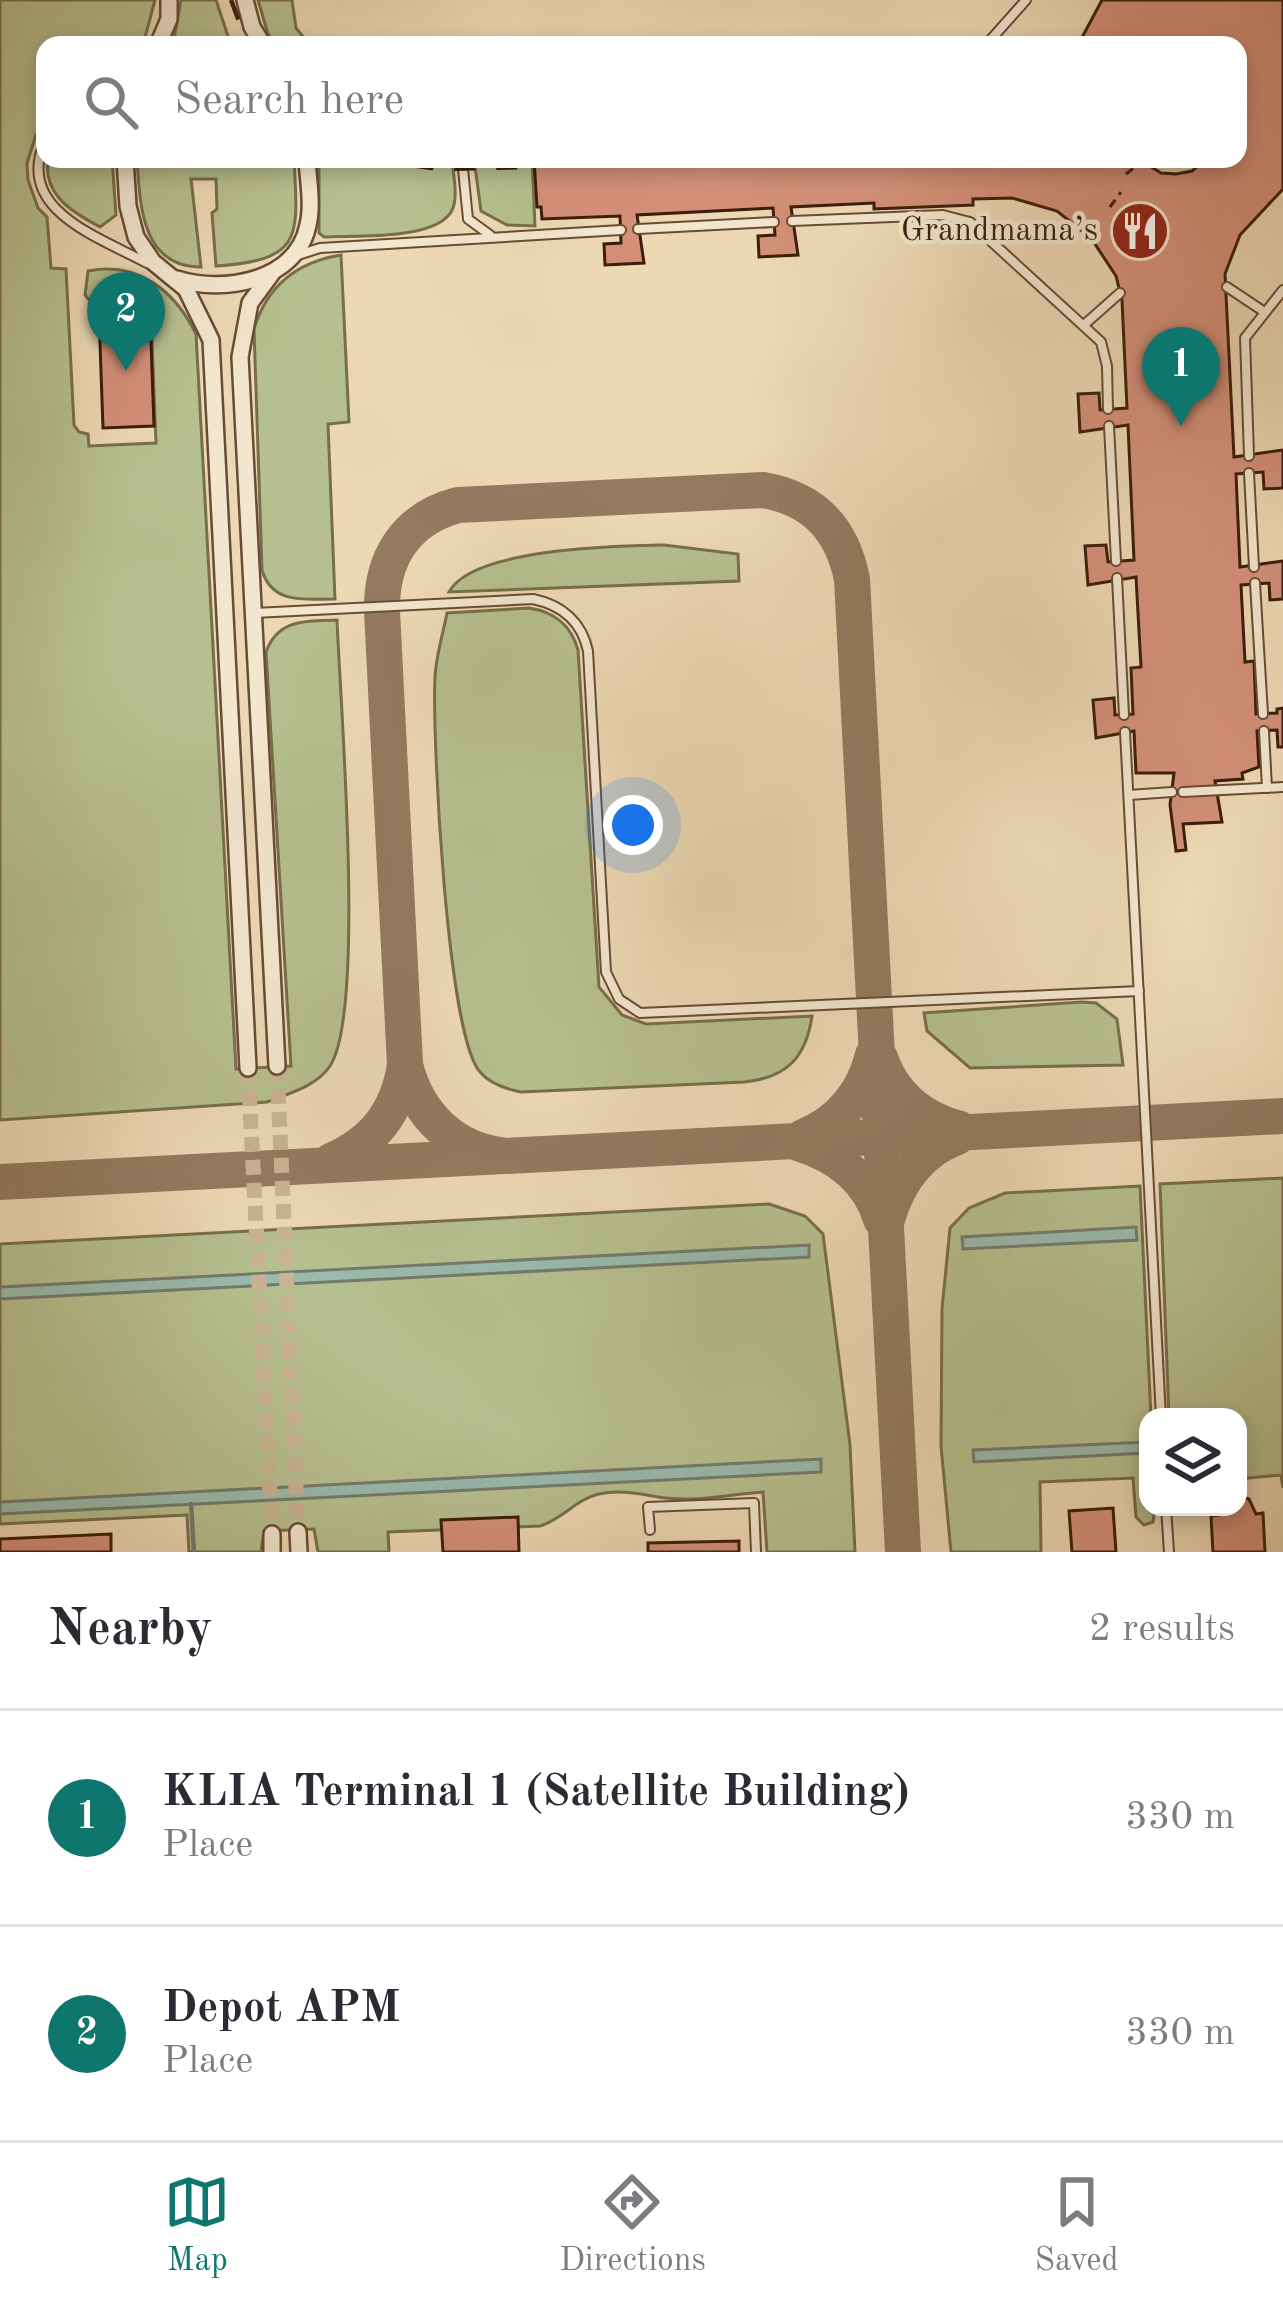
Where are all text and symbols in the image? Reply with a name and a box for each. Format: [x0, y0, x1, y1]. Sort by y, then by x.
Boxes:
search box [36, 36, 1247, 168]
icon: search [78, 69, 144, 135]
text: Search here [174, 79, 404, 124]
restaurant icon: Grandmama’s [1109, 200, 1171, 262]
place label: Grandmama’s [901, 215, 1098, 248]
pin: 2 [87, 272, 165, 371]
pin: 1 [1142, 327, 1220, 426]
your location [603, 795, 663, 855]
map controls [1139, 1408, 1247, 1516]
button: layers [1139, 1408, 1247, 1516]
text: Nearby [48, 1605, 213, 1656]
text: 2 results [1089, 1610, 1235, 1649]
text: KLIA Terminal 1 (Satellite Building) [162, 1771, 910, 1816]
text: 1 [76, 1798, 98, 1837]
text: 330 m [1125, 1798, 1235, 1837]
text: Place [162, 1826, 253, 1865]
text: Depot APM [162, 1987, 400, 2032]
text: 2 [76, 2014, 98, 2053]
text: 330 m [1125, 2014, 1235, 2053]
text: Place [162, 2042, 253, 2081]
tab: Map [164, 2169, 230, 2282]
tab: Directions [559, 2169, 706, 2282]
tab: Saved [1035, 2169, 1119, 2282]

